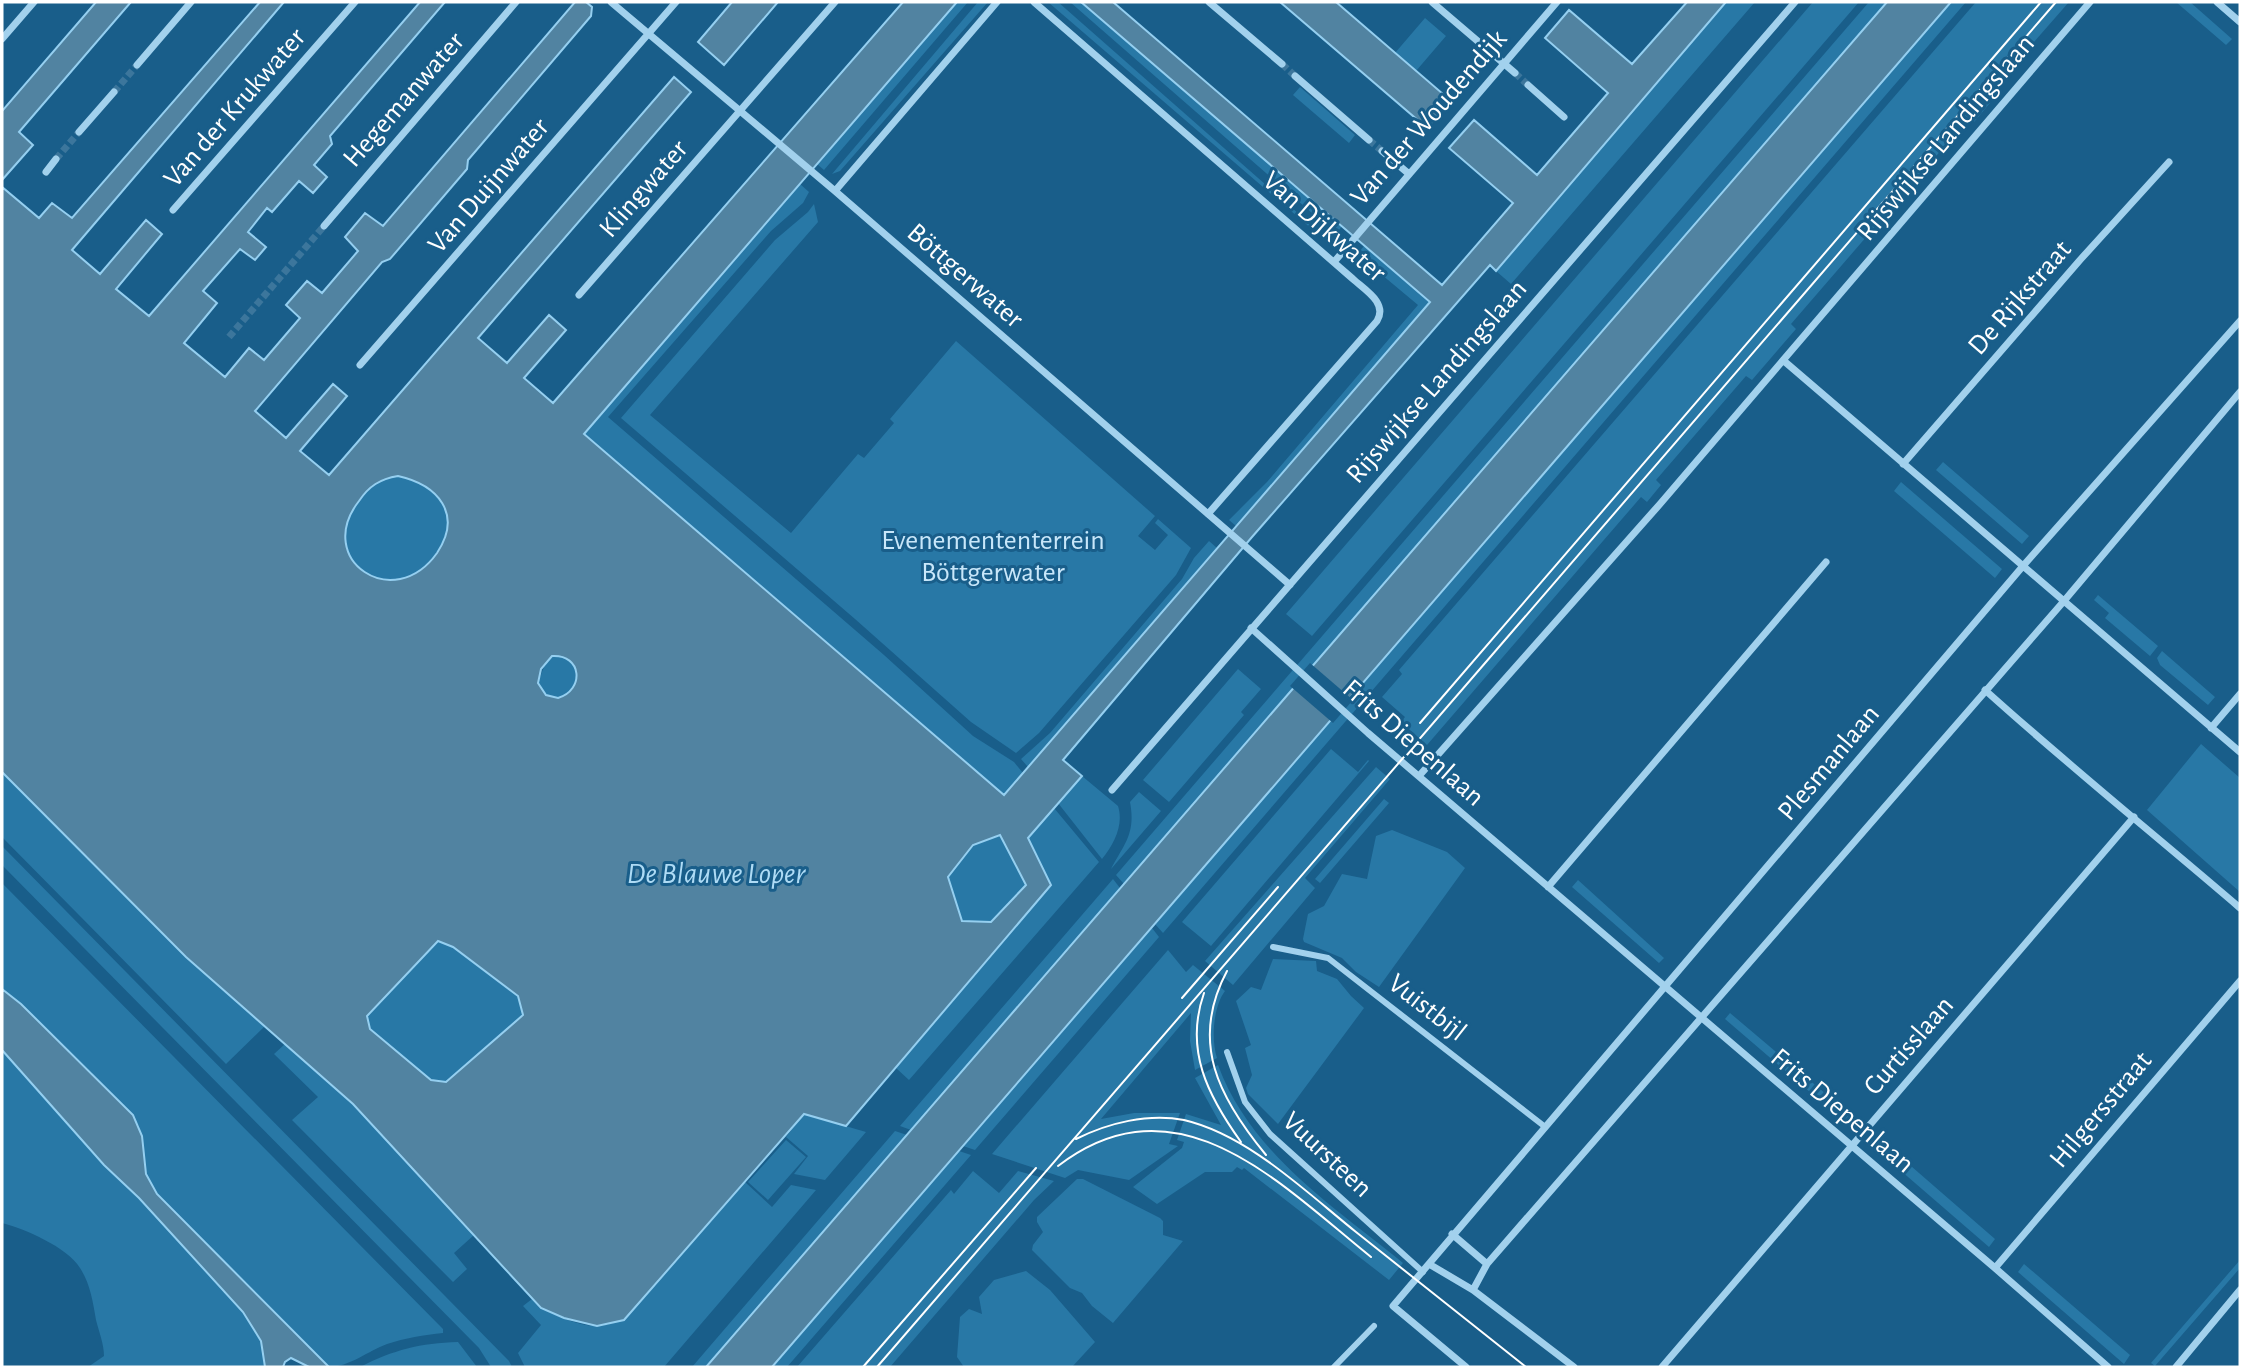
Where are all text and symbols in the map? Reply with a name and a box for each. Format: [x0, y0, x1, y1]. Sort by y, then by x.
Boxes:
street label: Van der Krukwater [159, 23, 311, 193]
street label: Van der Woudendijk [1346, 25, 1513, 211]
street label: Hegemanwater [338, 27, 470, 173]
street label: Rijswijkse Landingslaan [1852, 30, 2040, 246]
street label: Van Duijnwater [423, 113, 555, 259]
street label: Klingwater [594, 135, 694, 243]
street label: Van Dijkwater [1257, 166, 1391, 288]
street label: Böttgerwater [902, 218, 1028, 334]
street label: De Rijkstraat [1963, 236, 2077, 360]
street label: Rijswijkse Landingslaan [1341, 275, 1533, 489]
park label: Evenemententerrein Böttgerwater [881, 527, 1105, 587]
street label: Frits Diepenlaan [1337, 674, 1489, 812]
street label: Plesmanlaan [1773, 700, 1885, 826]
water label: De Blauwe Loper [627, 859, 806, 889]
street label: Vuistbijl [1383, 969, 1471, 1047]
street label: Curtisslaan [1859, 991, 1959, 1101]
street label: Frits Diepenlaan [1765, 1043, 1919, 1179]
street label: Hilgersstraat [2045, 1047, 2157, 1173]
street label: Vuursteen [1277, 1107, 1377, 1203]

